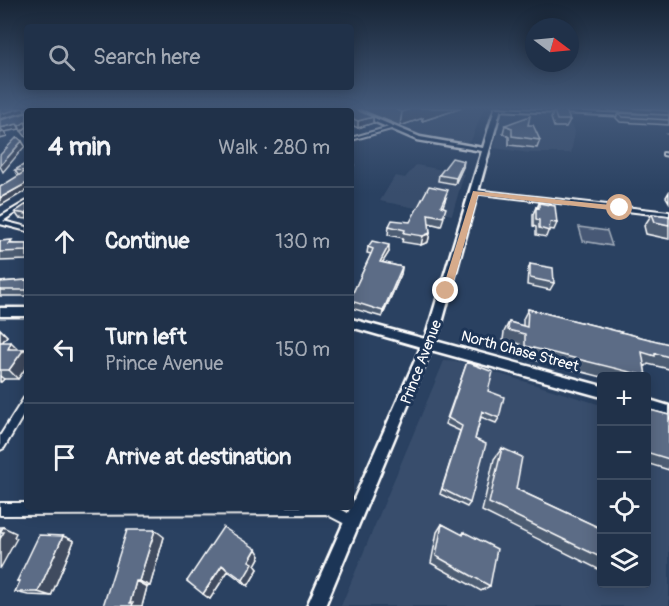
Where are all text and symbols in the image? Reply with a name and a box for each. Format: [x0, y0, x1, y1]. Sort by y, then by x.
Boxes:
north arrow [525, 18, 579, 72]
search box [24, 24, 354, 90]
icon: search [45, 41, 78, 74]
text: Search here [93, 43, 200, 71]
text: 4 min [48, 131, 111, 163]
text: Walk · 280 m [218, 135, 330, 160]
route start [606, 194, 632, 220]
icon: ahead [48, 225, 81, 258]
text: Continue [105, 227, 189, 255]
text: 130 m [275, 229, 330, 254]
route end [432, 277, 458, 303]
street label: Prince Avenue [397, 317, 446, 407]
text: Turn left [105, 323, 187, 351]
street label: North Chase Street [459, 327, 582, 377]
icon: left [48, 333, 81, 366]
text: 150 m [276, 337, 330, 362]
text: Prince Avenue [105, 351, 223, 376]
map controls [597, 372, 651, 588]
button: + [597, 372, 651, 426]
button: − [597, 426, 651, 480]
icon: arrive [48, 441, 81, 474]
text: Arrive at destination [105, 443, 291, 471]
button: locate [597, 480, 651, 534]
button: layers [597, 534, 651, 588]

